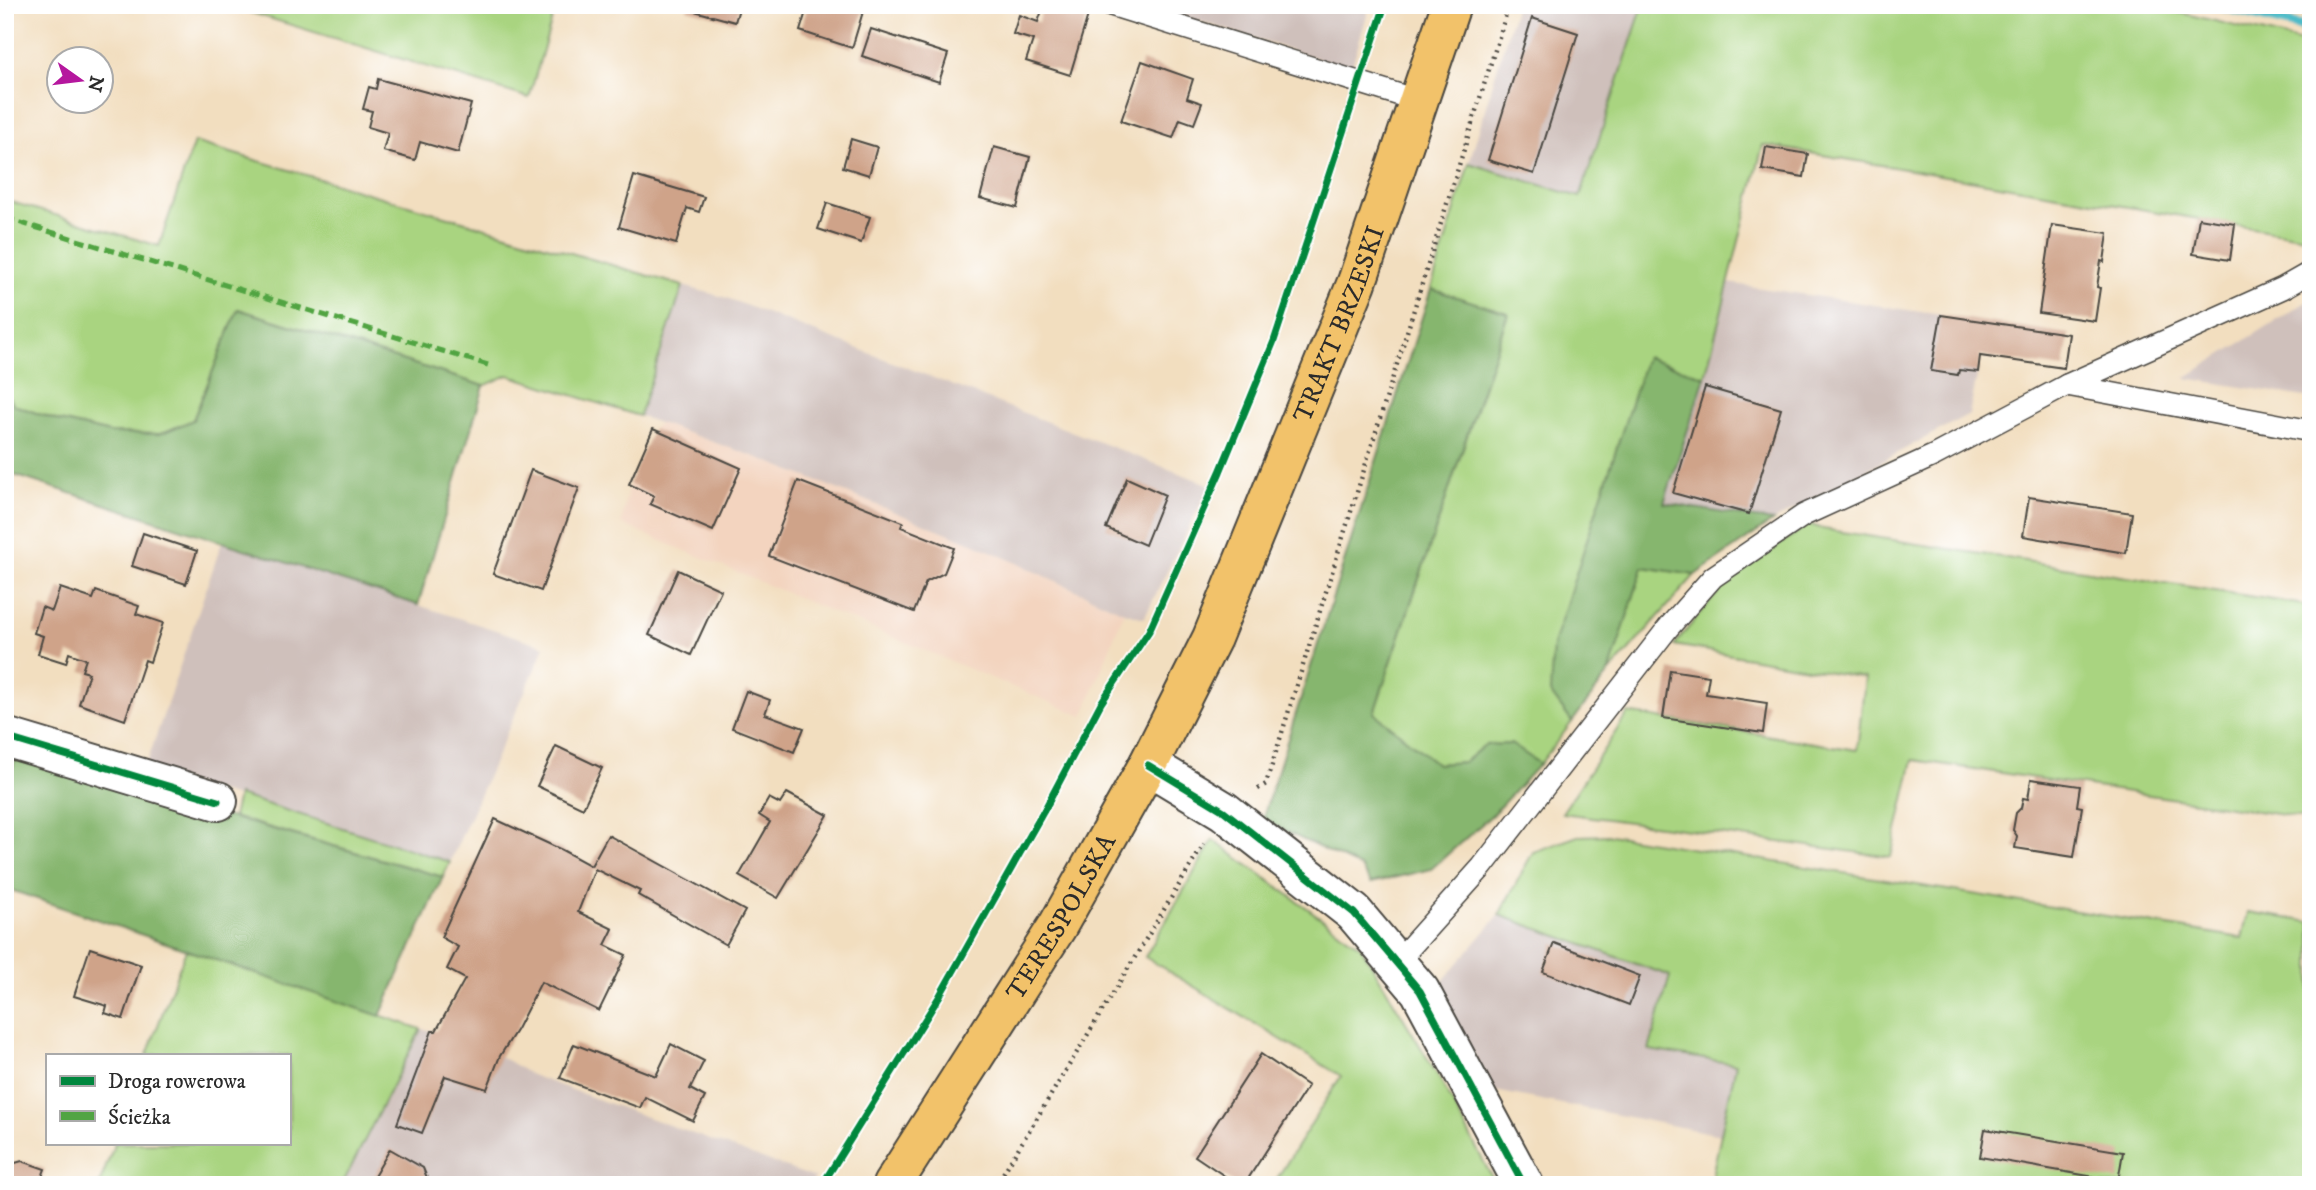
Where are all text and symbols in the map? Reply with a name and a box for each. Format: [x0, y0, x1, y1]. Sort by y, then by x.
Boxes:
north arrow [46, 46, 116, 116]
text: N [82, 73, 108, 94]
street label: TRAKT BRZESKI [1287, 222, 1393, 428]
street label: TERESPOLSKA [1000, 828, 1124, 1007]
legend [46, 1054, 290, 1144]
text: Droga rowerowa [108, 1069, 246, 1095]
text: Ścieżka [108, 1103, 171, 1131]

